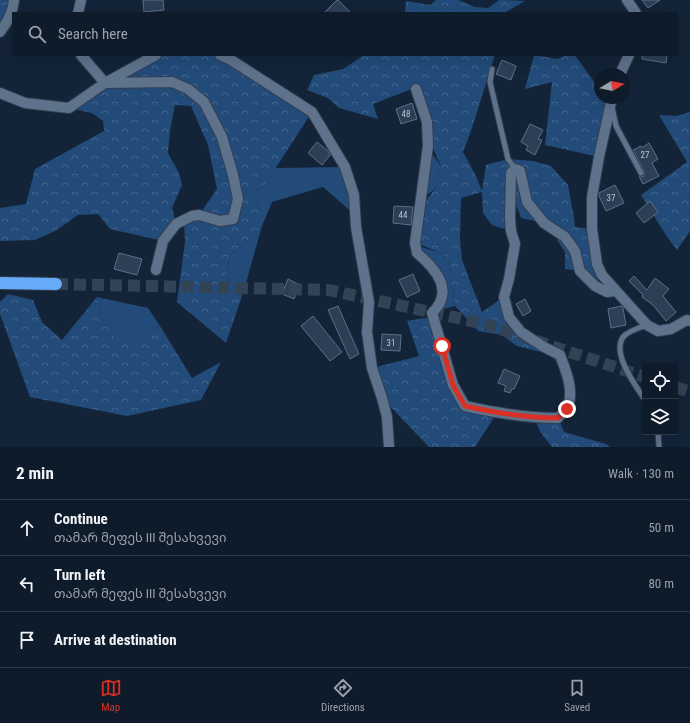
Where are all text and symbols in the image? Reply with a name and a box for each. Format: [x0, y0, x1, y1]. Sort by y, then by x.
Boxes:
search box [12, 12, 678, 56]
icon: search [26, 23, 48, 45]
text: Search here [58, 25, 128, 43]
north arrow [594, 68, 630, 104]
house number: 48 [402, 109, 410, 119]
house number: 27 [641, 150, 650, 160]
house number: 37 [607, 193, 616, 203]
house number: 44 [399, 210, 408, 220]
route start [433, 337, 451, 355]
house number: 31 [387, 338, 395, 348]
map controls [642, 363, 678, 435]
button: locate [642, 363, 678, 399]
button: layers [642, 399, 678, 435]
route end [558, 400, 576, 418]
text: 2 min [16, 463, 54, 483]
text: Walk · 130 m [608, 466, 674, 481]
text: Continue [54, 510, 108, 528]
icon: ahead [16, 517, 38, 539]
text: 50 m [648, 520, 674, 535]
text: თამარ მეფეს III შესახვევი [54, 530, 226, 545]
text: Turn left [54, 566, 105, 584]
icon: left [16, 573, 38, 595]
text: 80 m [648, 576, 674, 591]
text: თამარ მეფეს III შესახვევი [54, 586, 226, 601]
icon: arrive [16, 629, 38, 651]
text: Arrive at destination [54, 631, 177, 649]
tab: Map [100, 677, 122, 714]
tab: Directions [321, 677, 365, 714]
tab: Saved [564, 677, 590, 714]

